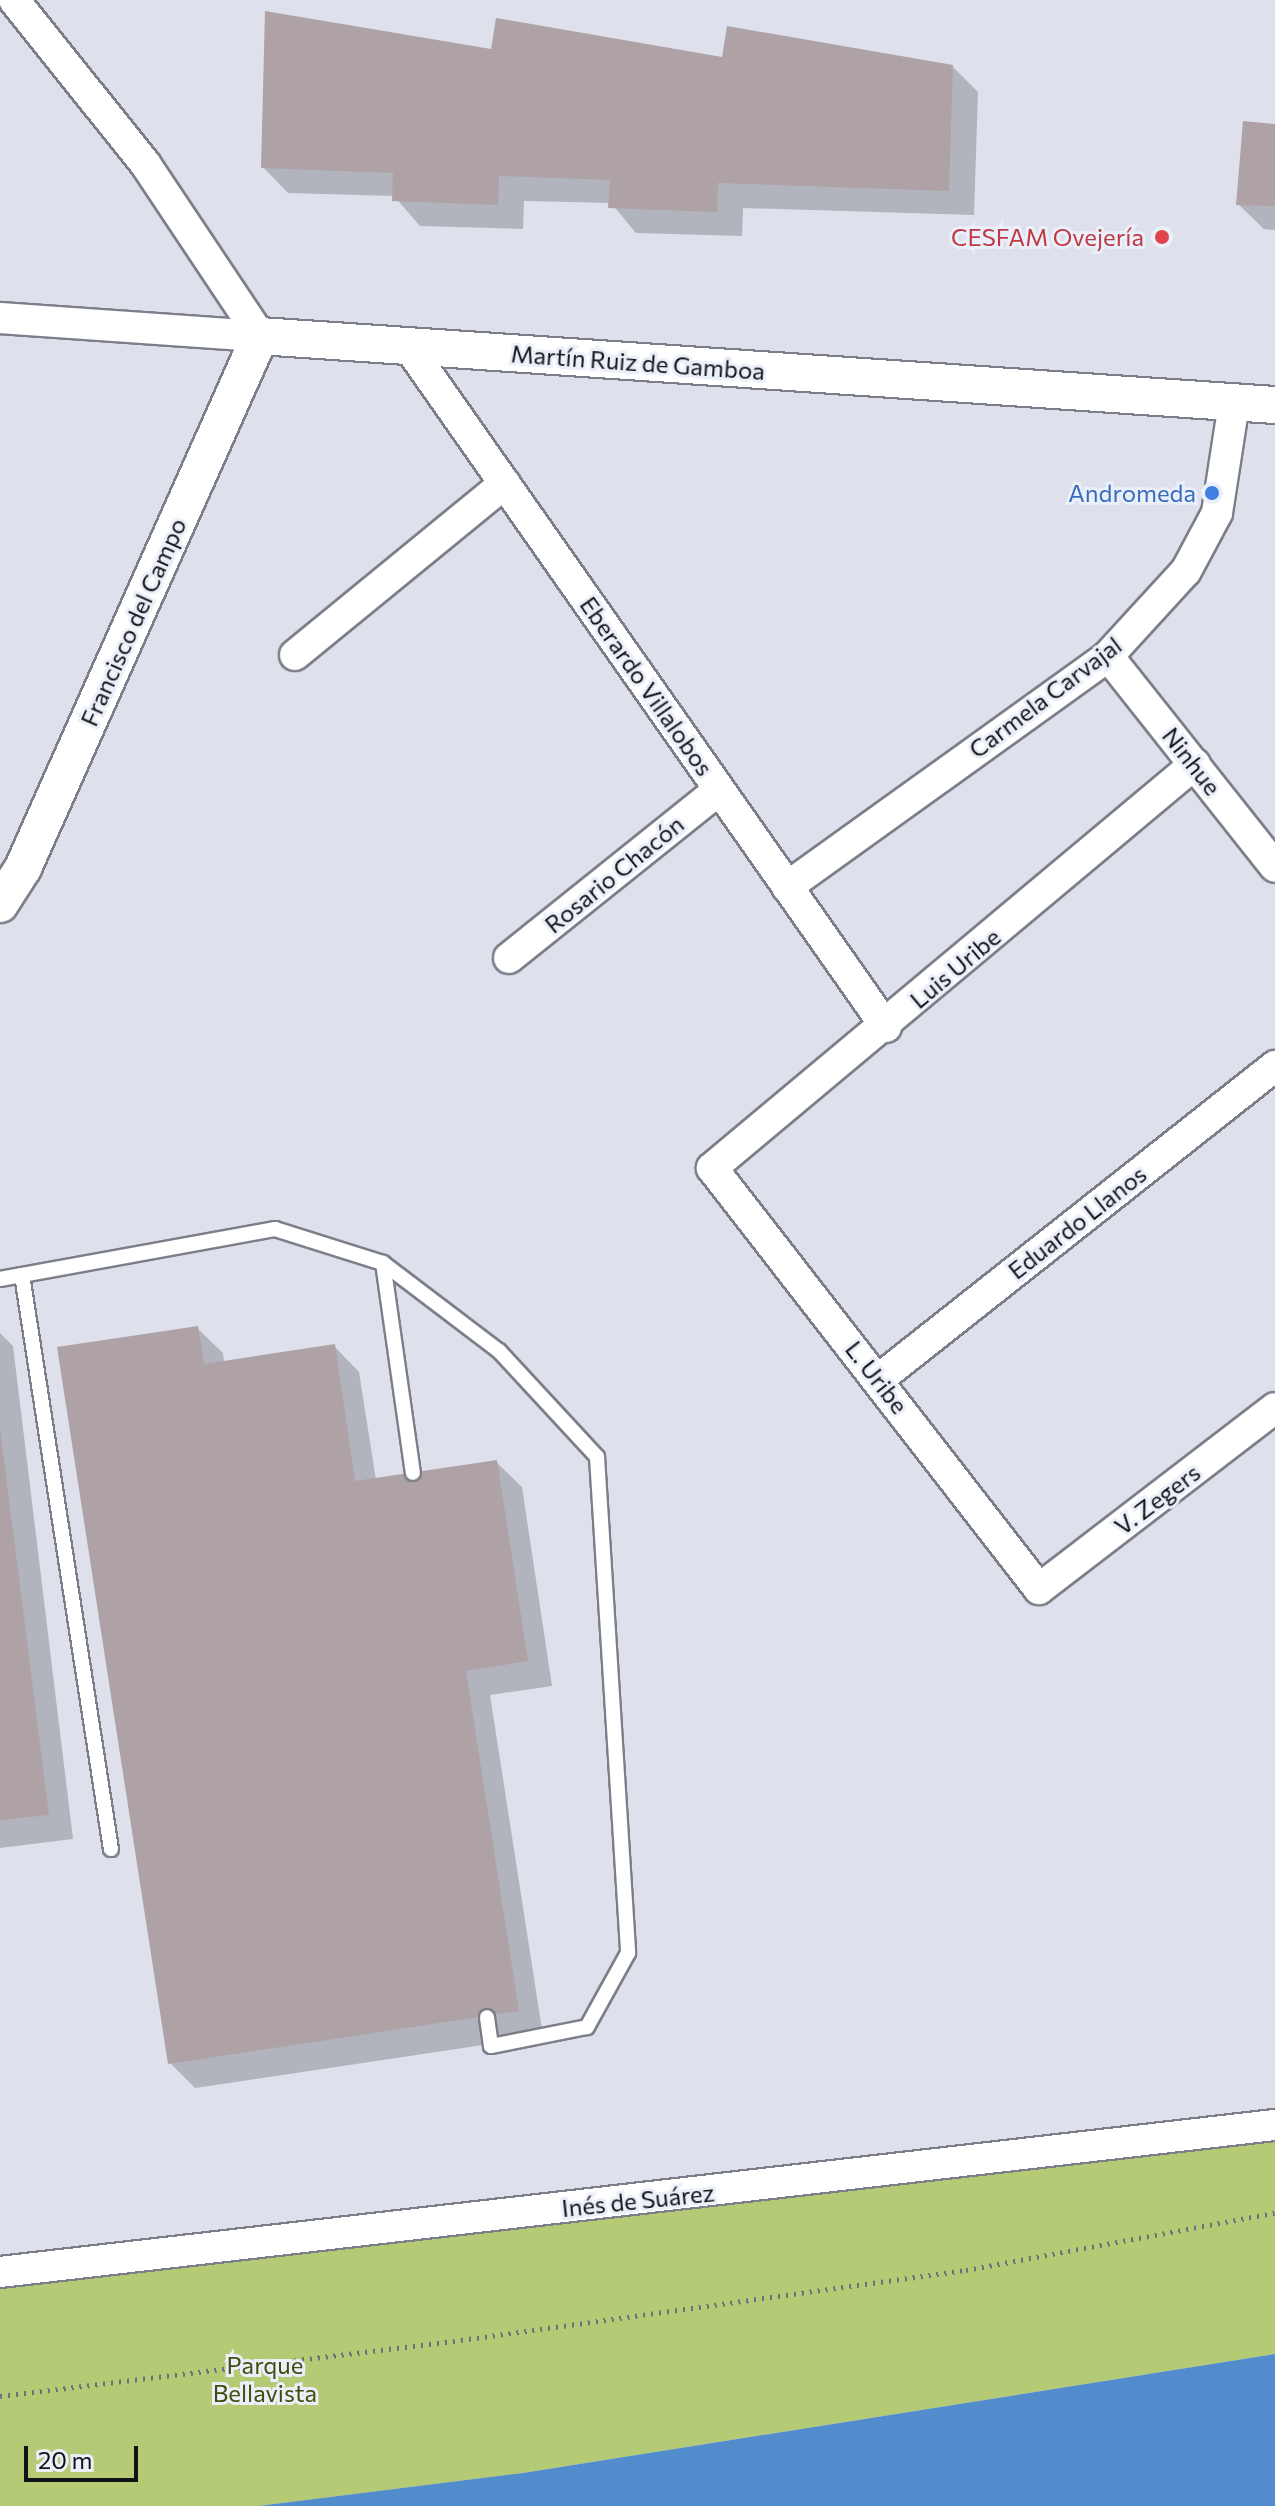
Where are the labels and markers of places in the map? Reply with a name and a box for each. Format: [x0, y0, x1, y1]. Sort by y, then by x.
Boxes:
place label: CESFAM Ovejería [951, 223, 1144, 251]
marker: CESFAM Ovejería [1151, 226, 1173, 248]
place label: Andromeda [1068, 479, 1196, 507]
marker: Andromeda [1203, 484, 1221, 502]

